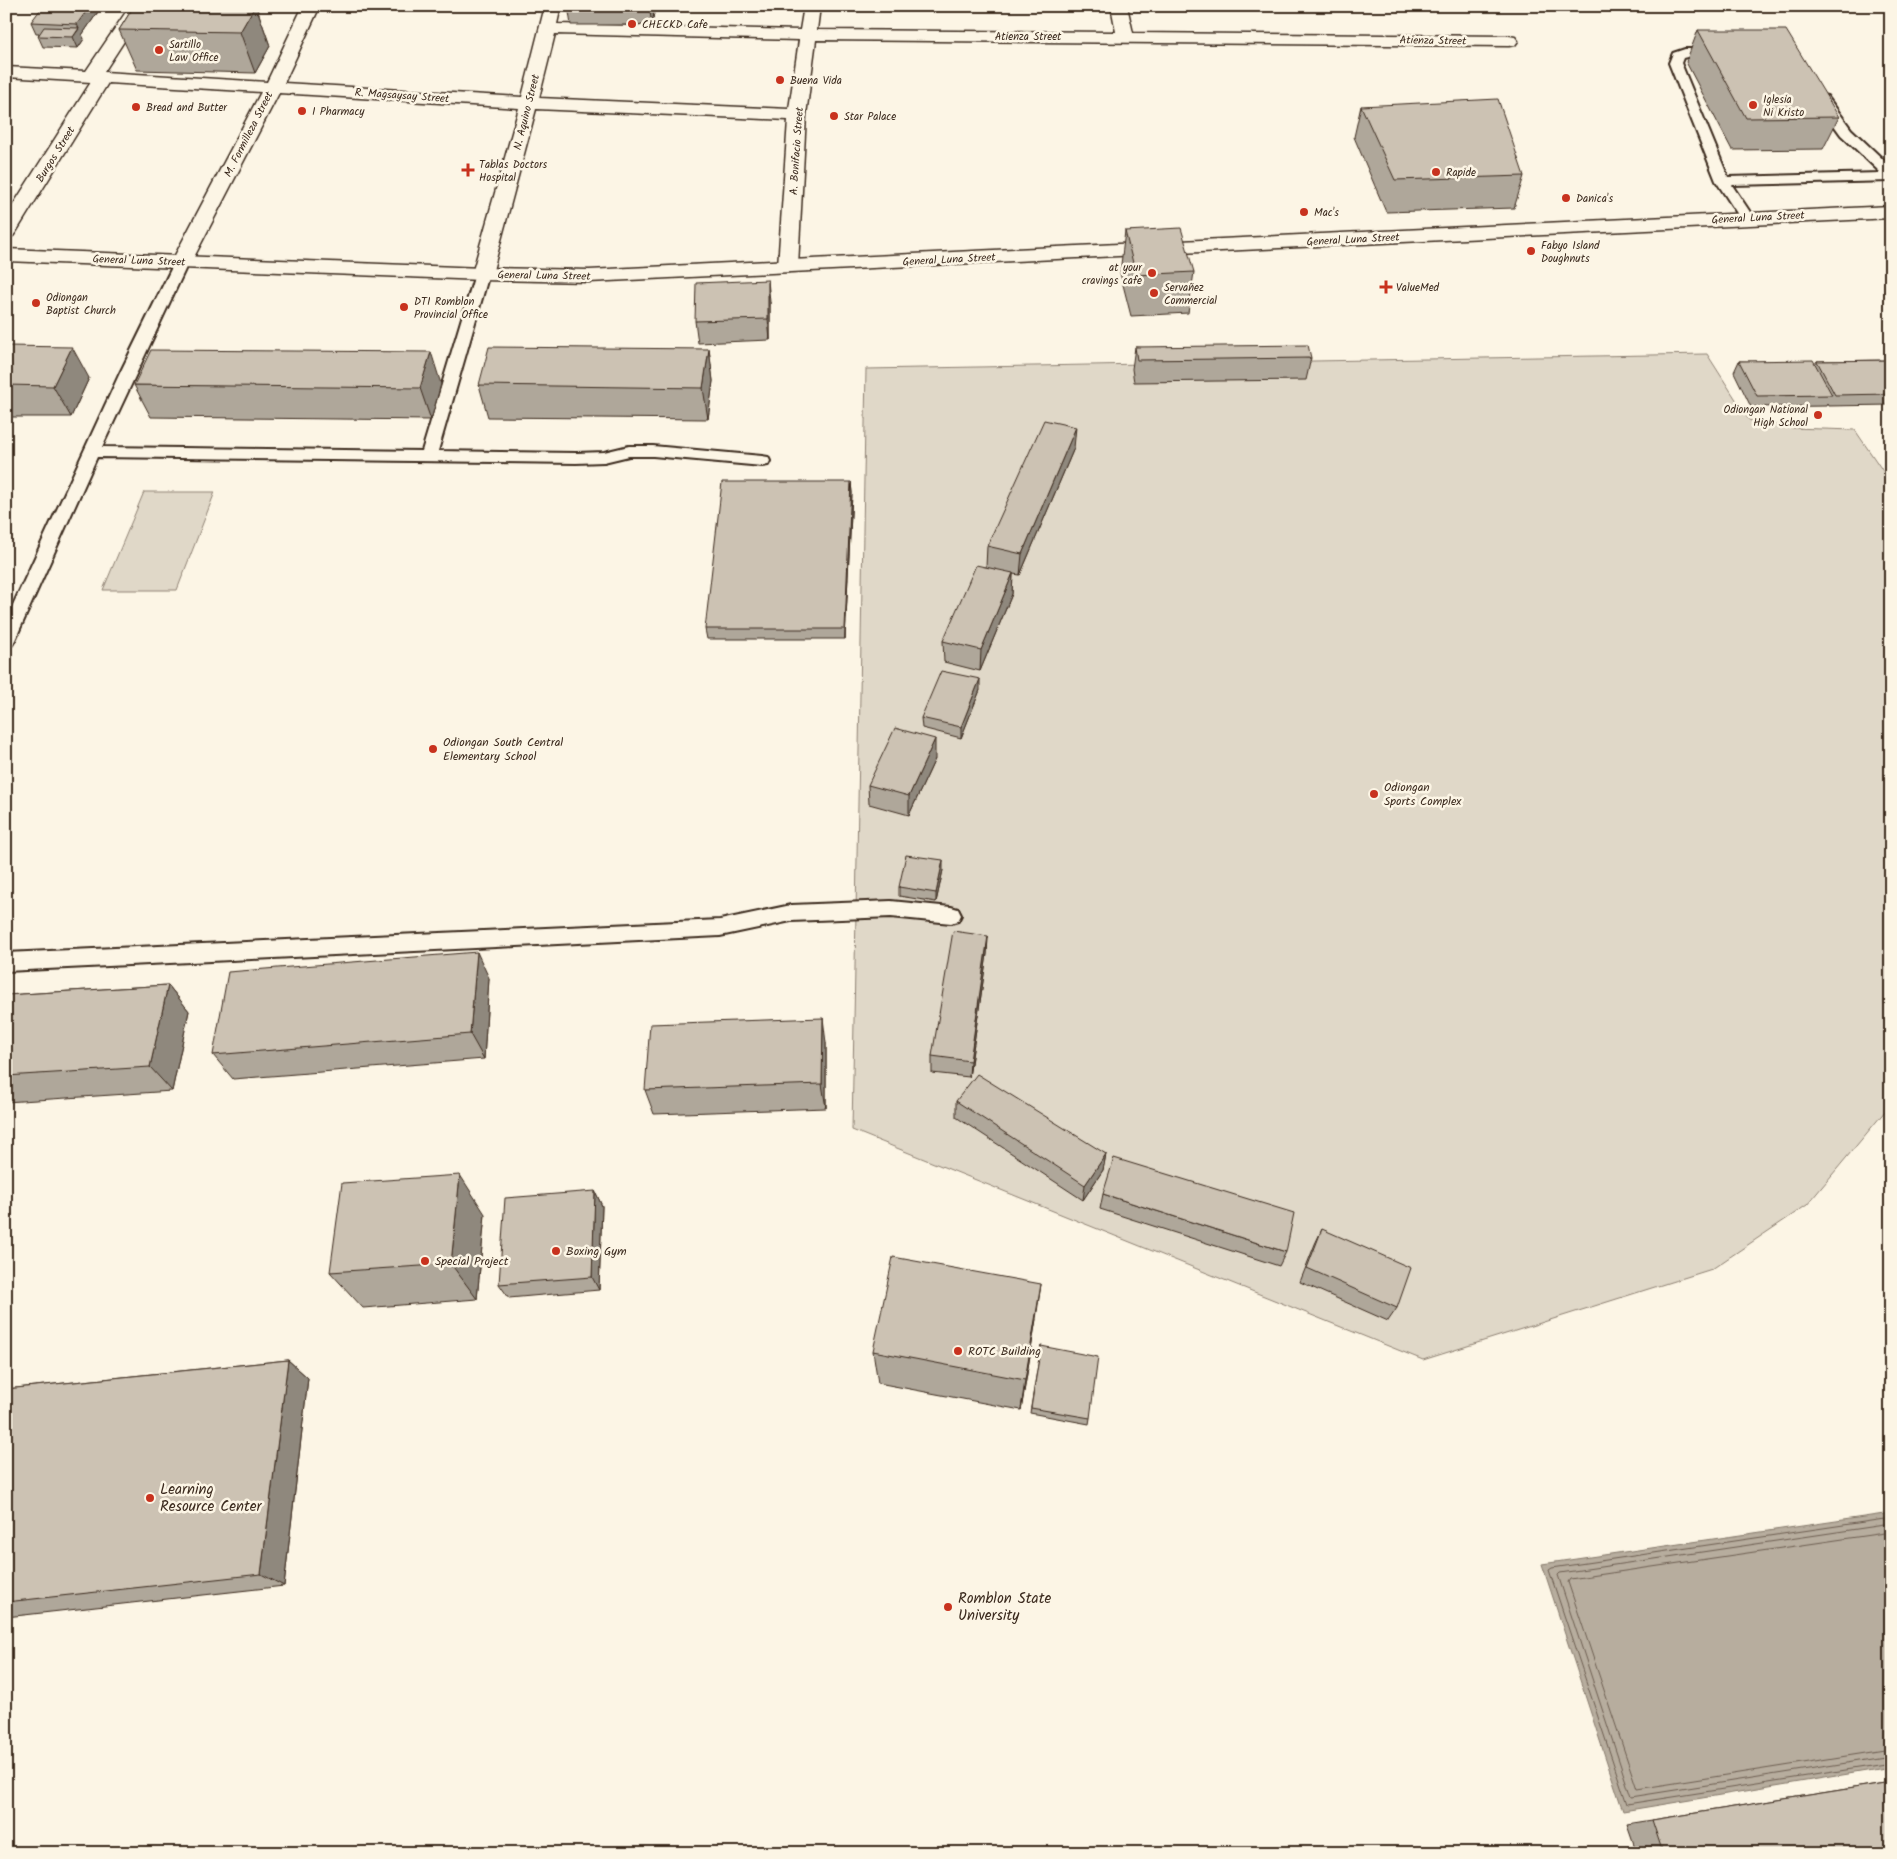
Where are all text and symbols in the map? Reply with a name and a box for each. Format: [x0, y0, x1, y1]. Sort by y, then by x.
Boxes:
place label: CHECKD Cafe [642, 16, 708, 34]
marker: CHECKD Cafe [626, 18, 638, 30]
street label: Atienza Street [995, 28, 1062, 46]
street label: Atienza Street [1399, 31, 1467, 51]
place label: Sartillo Law Office [169, 36, 219, 67]
marker: Sartillo Law Office [153, 44, 165, 56]
street label: N. Aquino Street [509, 72, 545, 152]
place label: Buena Vida [790, 72, 842, 90]
marker: Buena Vida [774, 74, 786, 86]
street label: R. Magsaysay Street [354, 84, 451, 108]
street label: M. Formilleza Street [220, 88, 279, 180]
place label: Iglesia Ni Kristo [1763, 91, 1804, 122]
place label: Bread and Butter [146, 99, 228, 117]
marker: Iglesia Ni Kristo [1747, 99, 1759, 111]
marker: Bread and Butter [130, 101, 142, 113]
place label: I Pharmacy [312, 103, 365, 121]
marker: I Pharmacy [296, 105, 308, 117]
street label: A. Bonifacio Street [785, 106, 809, 196]
place label: Star Palace [844, 108, 896, 126]
marker: Star Palace [828, 110, 840, 122]
street label: Burgos Street [31, 122, 81, 186]
place label: Tablas Doctors Hospital [479, 156, 548, 187]
marker: Tablas Doctors Hospital [461, 163, 475, 177]
place label: Rapide [1446, 164, 1476, 182]
marker: Rapide [1430, 166, 1442, 178]
place label: Danica's [1576, 190, 1613, 208]
marker: Danica's [1560, 192, 1572, 204]
place label: Mac's [1314, 204, 1339, 222]
marker: Mac's [1298, 206, 1310, 218]
street label: General Luna Street [1711, 207, 1806, 229]
street label: General Luna Street [1306, 229, 1401, 251]
place label: Fabyo Island Doughnuts [1541, 237, 1600, 268]
marker: Fabyo Island Doughnuts [1525, 245, 1537, 257]
street label: General Luna Street [902, 249, 997, 271]
street label: General Luna Street [92, 250, 187, 272]
place label: at your cravings cafe [1082, 259, 1143, 290]
street label: General Luna Street [497, 266, 591, 286]
marker: at your cravings cafe [1146, 267, 1158, 279]
place label: Servañez Commercial [1164, 279, 1217, 310]
place label: ValueMed [1396, 279, 1440, 297]
marker: ValueMed [1380, 281, 1392, 293]
marker: Servañez Commercial [1148, 287, 1160, 299]
place label: Odiongan Baptist Church [46, 289, 116, 320]
place label: DTI Romblon Provincial Office [414, 293, 488, 324]
marker: Odiongan Baptist Church [30, 297, 42, 309]
marker: DTI Romblon Provincial Office [398, 301, 410, 313]
place label: Odiongan National High School [1723, 401, 1808, 432]
marker: Odiongan National High School [1812, 409, 1824, 421]
place label: Odiongan South Central Elementary School [443, 733, 563, 766]
marker: Odiongan South Central Elementary School [427, 743, 439, 755]
place label: Odiongan Sports Complex [1384, 778, 1462, 811]
marker: Odiongan Sports Complex [1368, 788, 1380, 800]
place label: Boxing Gym [566, 1242, 627, 1261]
marker: Boxing Gym [550, 1245, 562, 1257]
place label: Special Project [435, 1252, 509, 1271]
marker: Special Project [419, 1255, 431, 1267]
place label: ROTC Building [968, 1342, 1041, 1361]
marker: ROTC Building [952, 1345, 964, 1357]
place label: Learning Resource Center [160, 1478, 263, 1519]
marker: Learning Resource Center [144, 1492, 156, 1504]
place label: Romblon State University [958, 1587, 1051, 1628]
marker: Romblon State University [942, 1601, 954, 1613]

